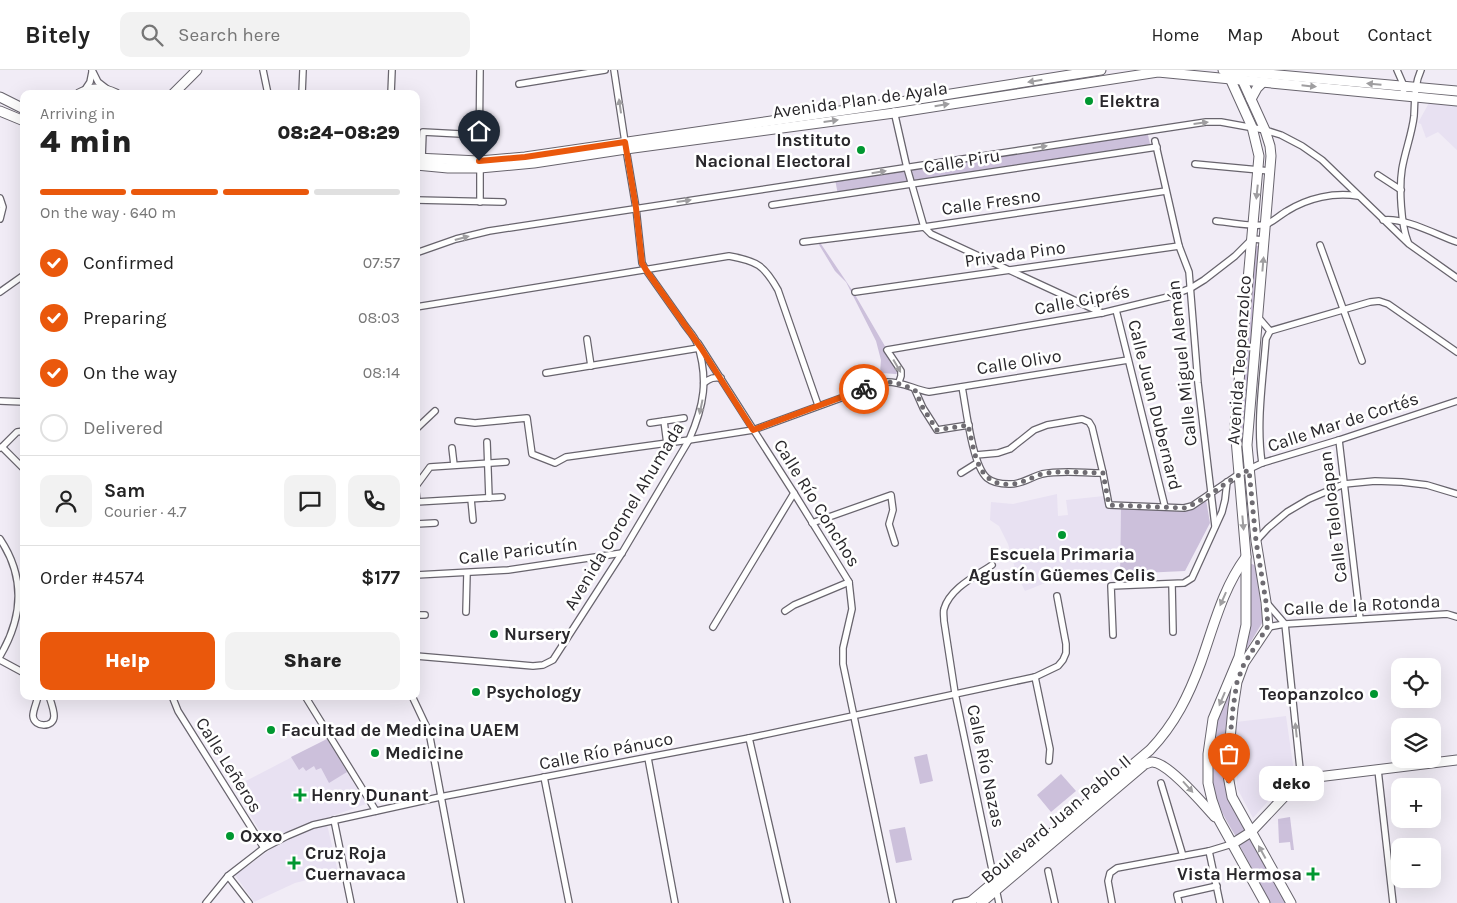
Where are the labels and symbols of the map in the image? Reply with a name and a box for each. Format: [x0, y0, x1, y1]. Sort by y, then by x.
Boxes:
street label: Avenida Plan de Ayala [771, 77, 949, 123]
one-way arrow [1027, 77, 1043, 85]
one-way arrow [1365, 79, 1381, 87]
one-way arrow [1301, 82, 1317, 90]
place label: Elektra [1099, 90, 1160, 112]
marker: Elektra [1083, 95, 1095, 107]
one-way arrow [615, 97, 623, 113]
one-way arrow [934, 101, 950, 109]
pin [458, 110, 500, 161]
one-way arrow [823, 117, 839, 125]
one-way arrow [1193, 119, 1209, 127]
place label: Instituto Nacional Electoral [695, 129, 851, 172]
one-way arrow [1032, 143, 1048, 151]
marker: Instituto Nacional Electoral [855, 144, 867, 156]
street label: Calle Piru [922, 144, 1002, 178]
one-way arrow [872, 167, 888, 175]
street label: Calle Fresno [940, 184, 1042, 220]
one-way arrow [1253, 184, 1261, 200]
one-way arrow [676, 197, 692, 205]
one-way arrow [455, 234, 470, 242]
street label: Privada Pino [963, 236, 1067, 272]
one-way arrow [1259, 256, 1267, 272]
street label: Avenida Teopanzolco [1222, 274, 1256, 446]
street label: Calle Miguel Alemán [1162, 279, 1202, 447]
street label: Calle Ciprés [1032, 280, 1132, 320]
street label: Calle Juan Dubernard [1123, 317, 1187, 493]
street label: Calle Olivo [975, 344, 1063, 380]
one-way arrow [892, 359, 901, 372]
courier [839, 364, 889, 414]
street label: Calle Mar de Cortés [1265, 387, 1421, 457]
one-way arrow [697, 399, 705, 415]
street label: Avenida Coronel Ahumada [559, 418, 689, 614]
street label: Calle Río Conchos [769, 435, 865, 571]
street label: Calle Teloloapan [1314, 450, 1352, 584]
one-way arrow [1239, 515, 1247, 531]
marker: Escuela Primaria Agustín Güemes Celis [1056, 529, 1068, 541]
street label: Calle Paricutín [457, 533, 579, 569]
place label: Escuela Primaria Agustín Güemes Celis [969, 543, 1155, 586]
street label: Calle de la Rotonda [1283, 590, 1441, 620]
one-way arrow [1218, 592, 1226, 606]
place label: Nursery [504, 623, 570, 645]
marker: Nursery [488, 628, 500, 640]
place label: Psychology [486, 681, 581, 703]
place label: Teopanzolco [1259, 683, 1364, 705]
marker: Psychology [470, 686, 482, 698]
marker: Teopanzolco [1368, 688, 1380, 700]
one-way arrow [1217, 691, 1225, 706]
street label: Calle Río Nazas [962, 702, 1010, 830]
street label: Calle Leñeros [191, 713, 267, 817]
place label: Facultad de Medicina UAEM [281, 719, 520, 741]
one-way arrow [1292, 722, 1300, 738]
marker: Facultad de Medicina UAEM [265, 724, 277, 736]
street label: Calle Río Pánuco [537, 727, 675, 775]
pin [1208, 733, 1250, 784]
place label: Medicine [385, 742, 463, 764]
marker: Medicine [369, 747, 381, 759]
street label: Boulevard Juan Pablo II [976, 750, 1136, 888]
callout: deko [1259, 766, 1324, 802]
one-way arrow [1182, 780, 1194, 792]
place label: Henry Dunant [311, 784, 429, 806]
marker: Henry Dunant [293, 788, 307, 802]
place label: Oxxo [240, 825, 282, 847]
marker: Oxxo [224, 830, 236, 842]
place label: Cruz Roja Cuernavaca [305, 842, 406, 885]
one-way arrow [1258, 845, 1267, 859]
marker: Cruz Roja Cuernavaca [287, 856, 301, 870]
place label: Vista Hermosa [1177, 863, 1302, 885]
marker: Vista Hermosa [1306, 867, 1320, 881]

